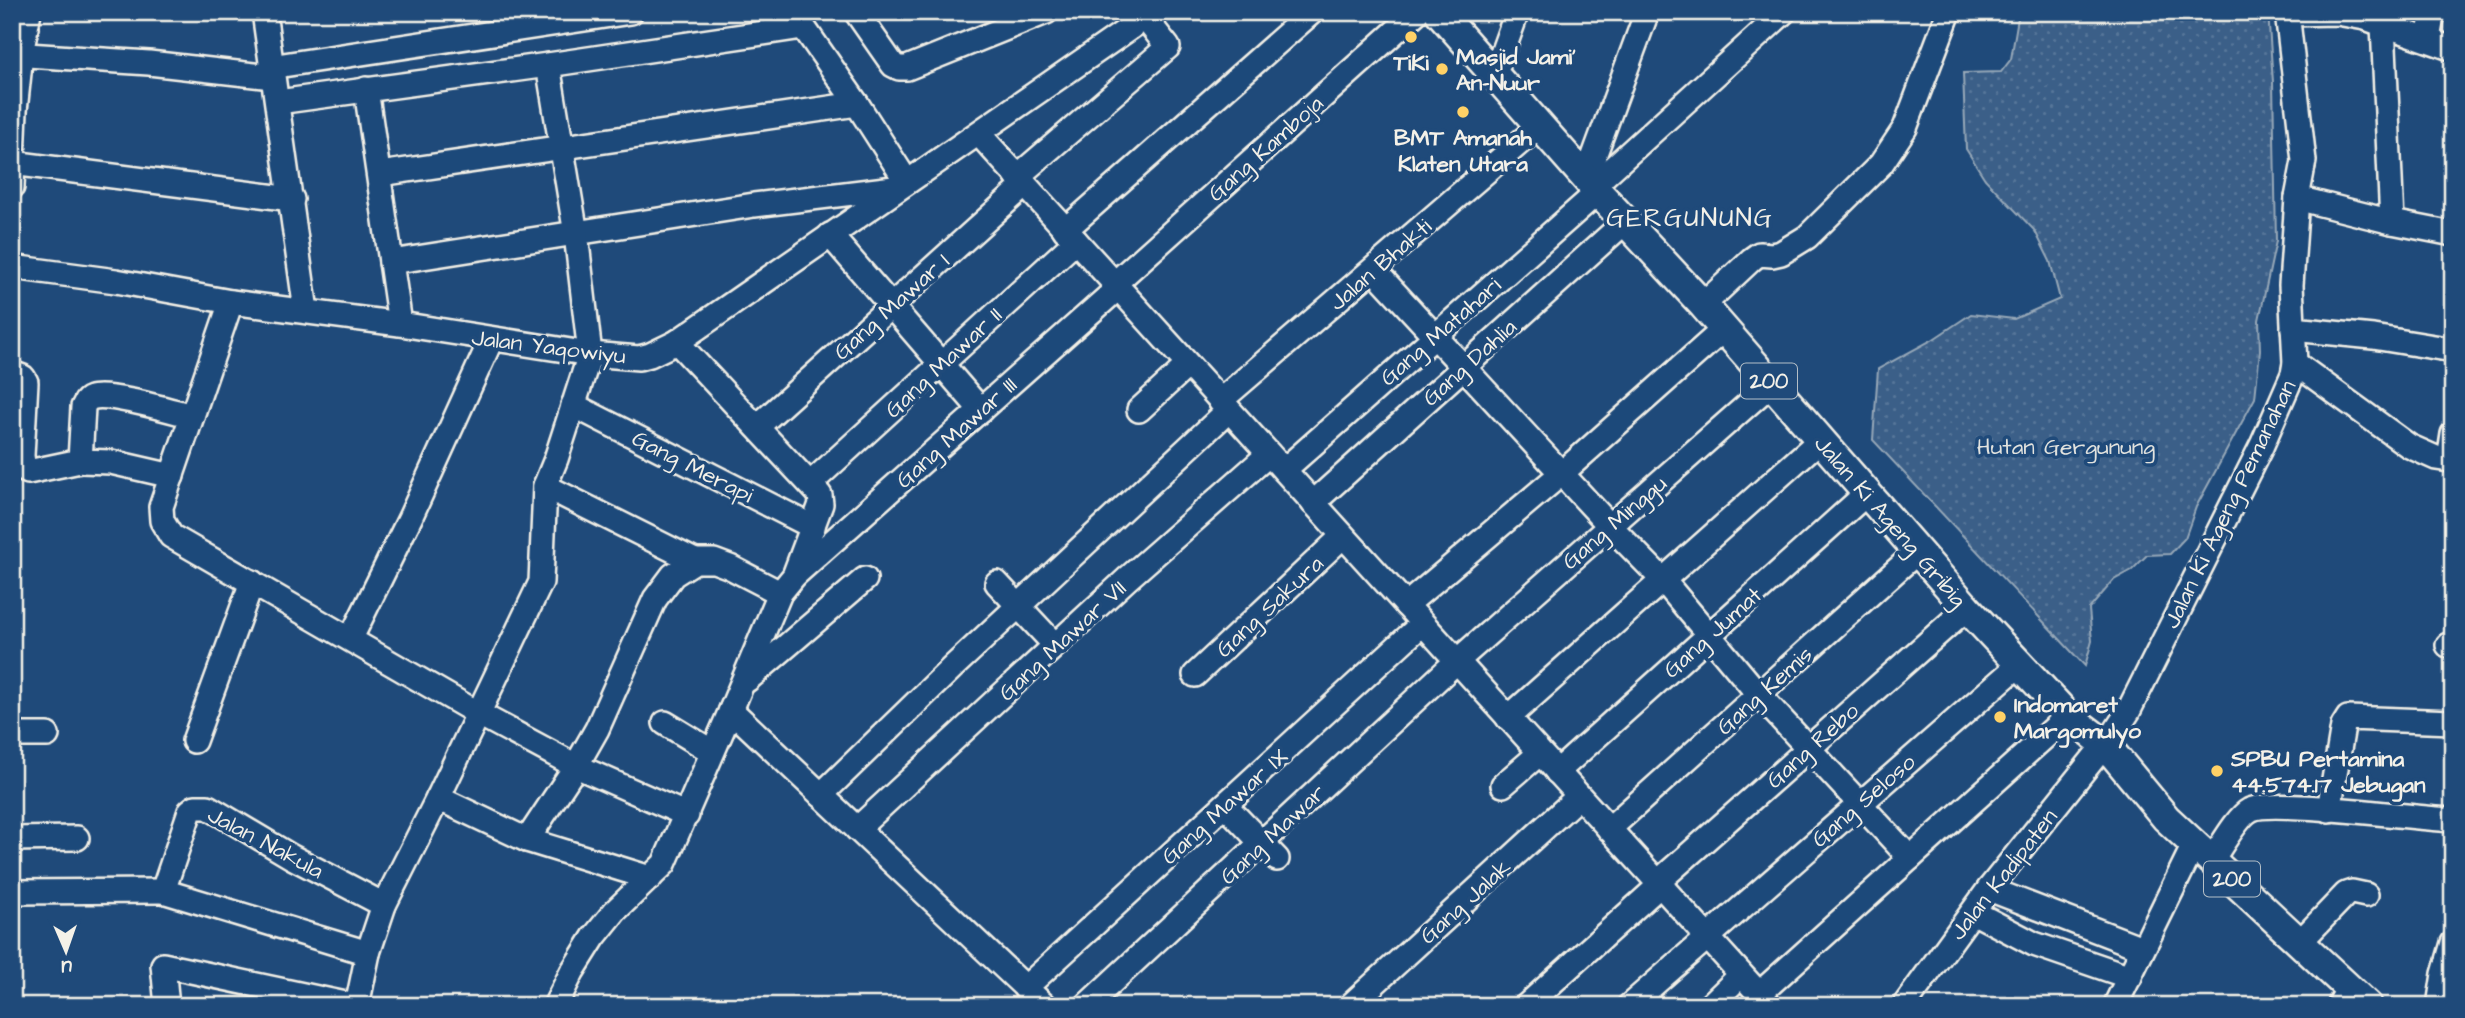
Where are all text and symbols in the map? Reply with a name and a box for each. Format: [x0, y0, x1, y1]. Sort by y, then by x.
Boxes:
marker: TiKi [1403, 29, 1419, 45]
place label: Masjid Jami' An-Nuur [1456, 41, 1576, 99]
place label: TiKi [1392, 47, 1429, 79]
marker: Masjid Jami' An-Nuur [1434, 61, 1450, 77]
street label: Gang Kamboja [1201, 88, 1331, 210]
marker: BMT Amanah Klaten Utara [1455, 104, 1471, 120]
place label: BMT Amanah Klaten Utara [1394, 122, 1533, 180]
district label: GERGUNUNG [1606, 200, 1774, 236]
street label: Jalan Bhakti [1323, 211, 1439, 318]
street label: Gang Mawar I [826, 246, 958, 368]
street label: Gang Matahari [1373, 270, 1509, 394]
street label: Gang Mawar II [878, 300, 1010, 426]
street label: Gang Dahlia [1415, 312, 1525, 415]
street label: Jalan Yaqowiyu [470, 322, 628, 373]
road number: 200 [1741, 364, 1797, 398]
street label: Gang Mawar III [889, 369, 1025, 497]
street label: Jalan Ki Ageng Pemanahan [2156, 375, 2305, 634]
street label: Gang Merapi [626, 423, 759, 512]
street label: Jalan Ki Ageng Gribig [1806, 429, 1974, 615]
park label: Hutan Gergunung [1977, 431, 2155, 464]
street label: Gang Minggu [1555, 468, 1675, 578]
street label: Gang Sakura [1209, 548, 1332, 666]
street label: Gang Mawar VII [992, 573, 1134, 709]
street label: Gang Jumat [1656, 579, 1770, 687]
street label: Gang Kemis [1710, 639, 1820, 743]
place label: Indomaret Margomulyo [2014, 689, 2141, 749]
street label: Gang Rebo [1759, 695, 1867, 797]
marker: Indomaret Margomulyo [1992, 709, 2008, 725]
street label: Gang Mawar IX [1155, 742, 1293, 870]
place label: SPBU Pertamina 44.574.17 Jebugan [2230, 743, 2426, 802]
street label: Gang Seloso [1805, 747, 1923, 856]
marker: SPBU Pertamina 44.574.17 Jebugan [2209, 763, 2225, 779]
street label: Gang Mawar [1214, 778, 1330, 890]
street label: Jalan Nakula [202, 799, 329, 887]
street label: Jalan Kadipaten [1942, 802, 2065, 947]
street label: Gang Jalak [1413, 852, 1519, 952]
road number: 200 [2204, 862, 2260, 896]
north arrow [32, 916, 102, 986]
text: U [60, 953, 72, 980]

